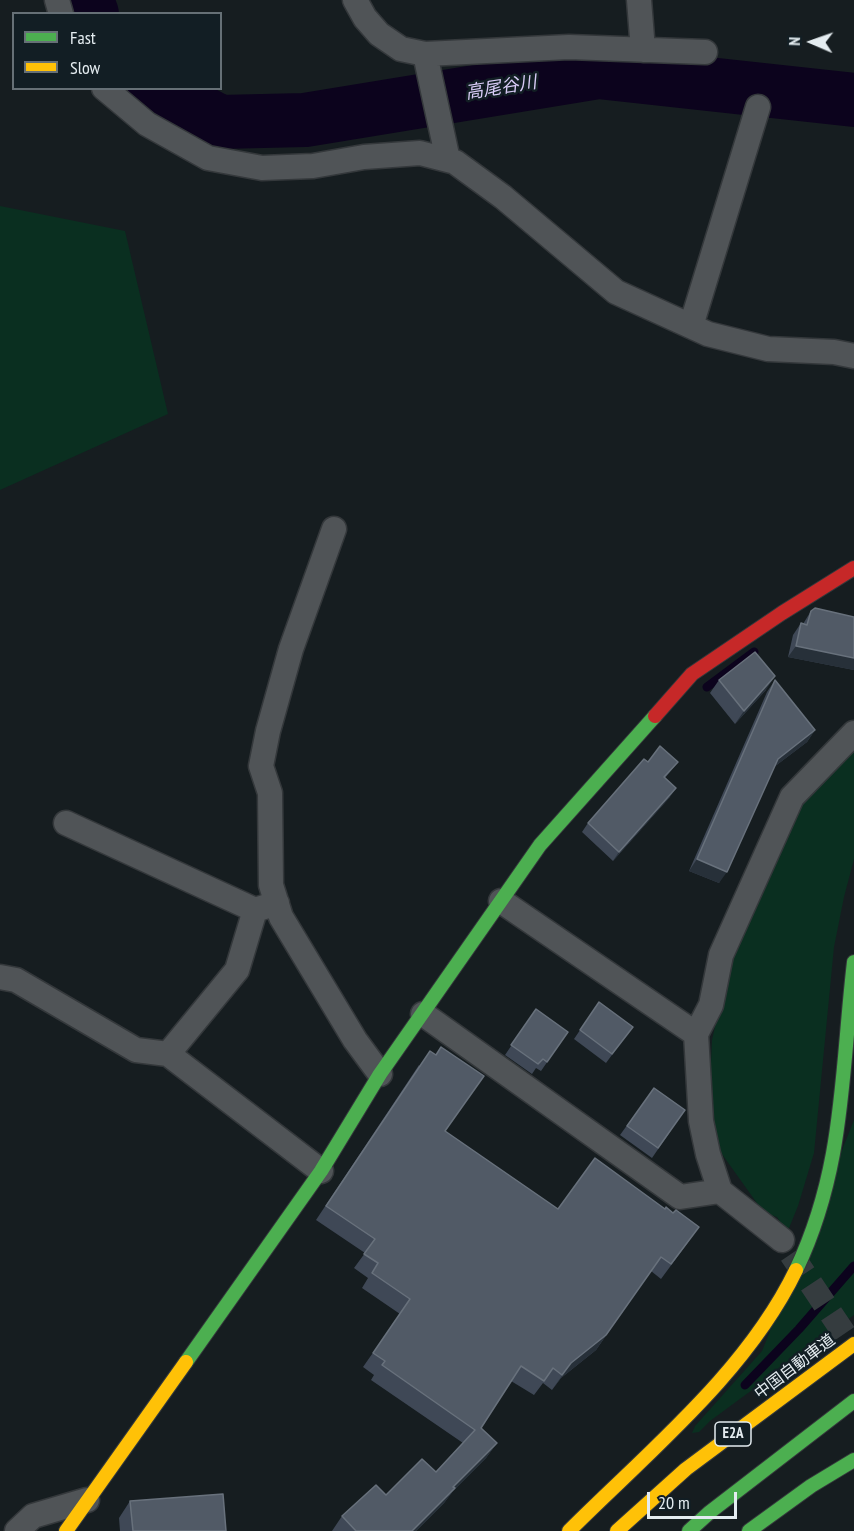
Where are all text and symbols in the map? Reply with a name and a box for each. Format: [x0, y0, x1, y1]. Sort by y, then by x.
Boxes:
legend [12, 12, 222, 90]
north arrow [782, 12, 842, 72]
text: Fast [70, 26, 96, 49]
text: N [784, 37, 804, 46]
text: Slow [70, 56, 100, 79]
water label: 高尾谷川 [464, 72, 538, 104]
street label: 中国自動車道 [751, 1330, 839, 1404]
road number: E2A [715, 1422, 751, 1446]
scale bar [650, 1480, 740, 1518]
text: 20 m [658, 1491, 690, 1514]

